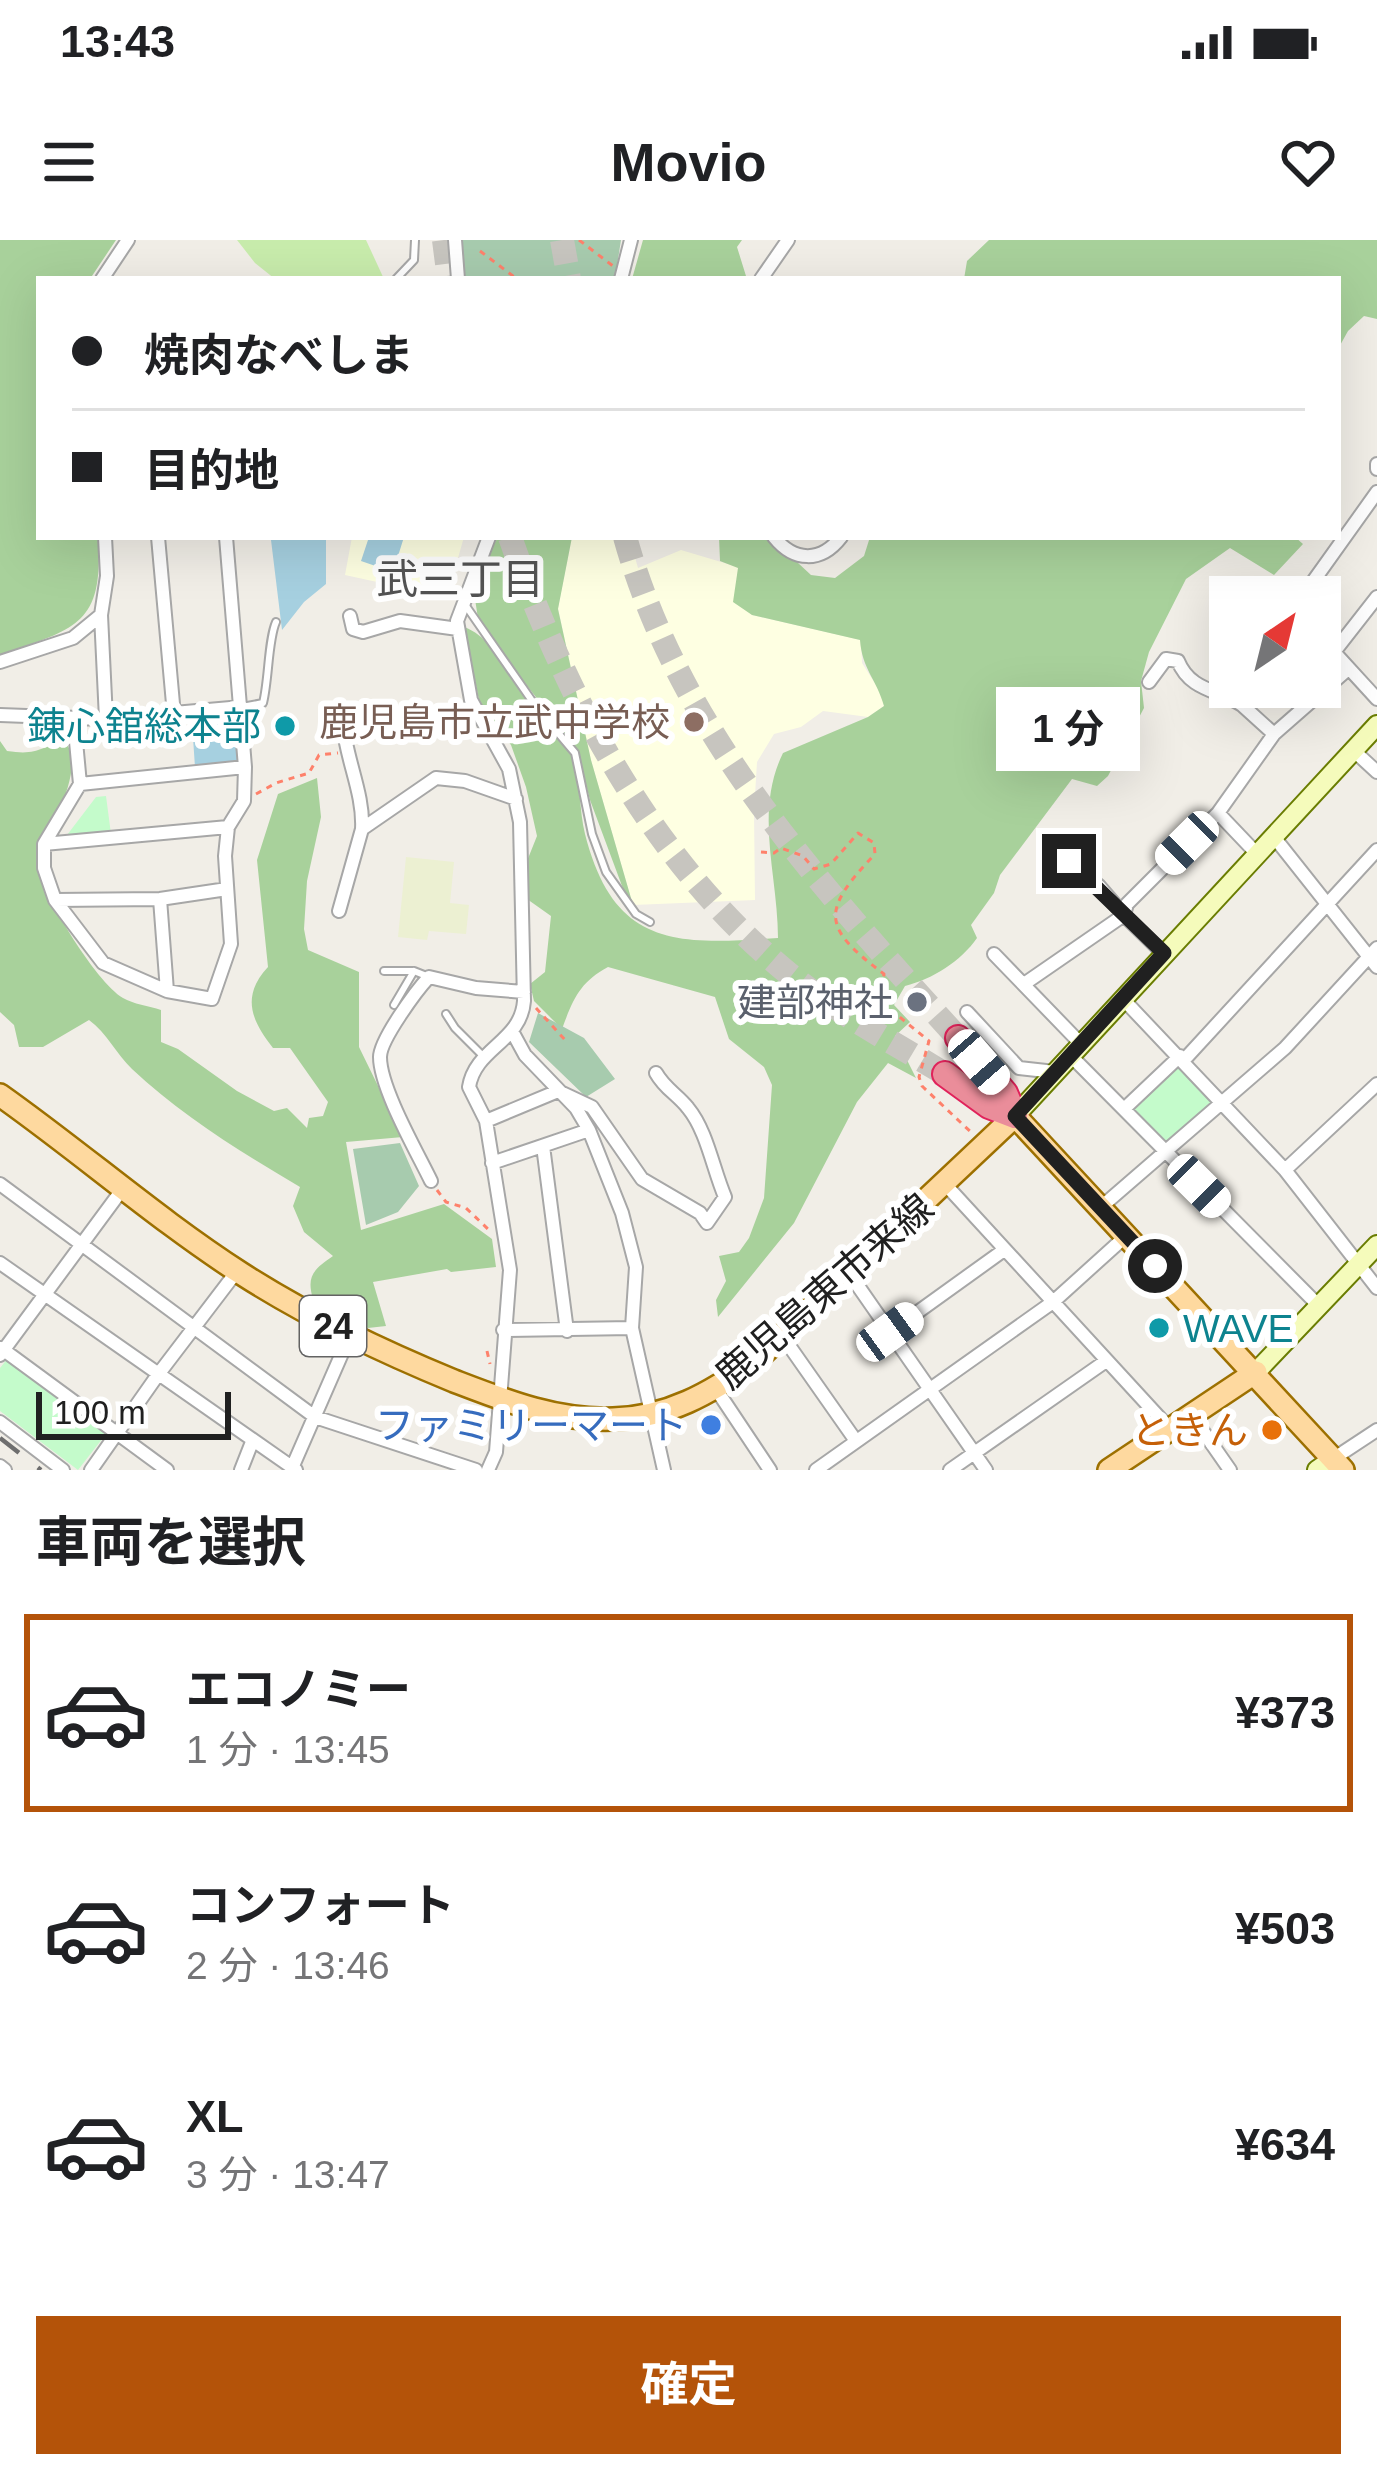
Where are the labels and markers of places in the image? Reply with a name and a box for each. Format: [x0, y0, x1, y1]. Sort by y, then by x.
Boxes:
place label: 鹿児島市立武中学校 [319, 701, 670, 744]
place label: 錬心舘総本部 [27, 705, 261, 748]
marker: 鹿児島市立武中学校 [681, 709, 707, 735]
marker: 錬心舘総本部 [272, 713, 298, 739]
place label: 建部神社 [737, 981, 893, 1024]
marker: 建部神社 [904, 989, 930, 1015]
place label: WAVE [1183, 1307, 1294, 1350]
marker: WAVE [1146, 1315, 1172, 1341]
place label: ファミリーマート [375, 1404, 687, 1447]
place label: ときん [1131, 1409, 1248, 1452]
marker: ファミリーマート [698, 1412, 724, 1438]
marker: ときん [1259, 1417, 1285, 1443]

